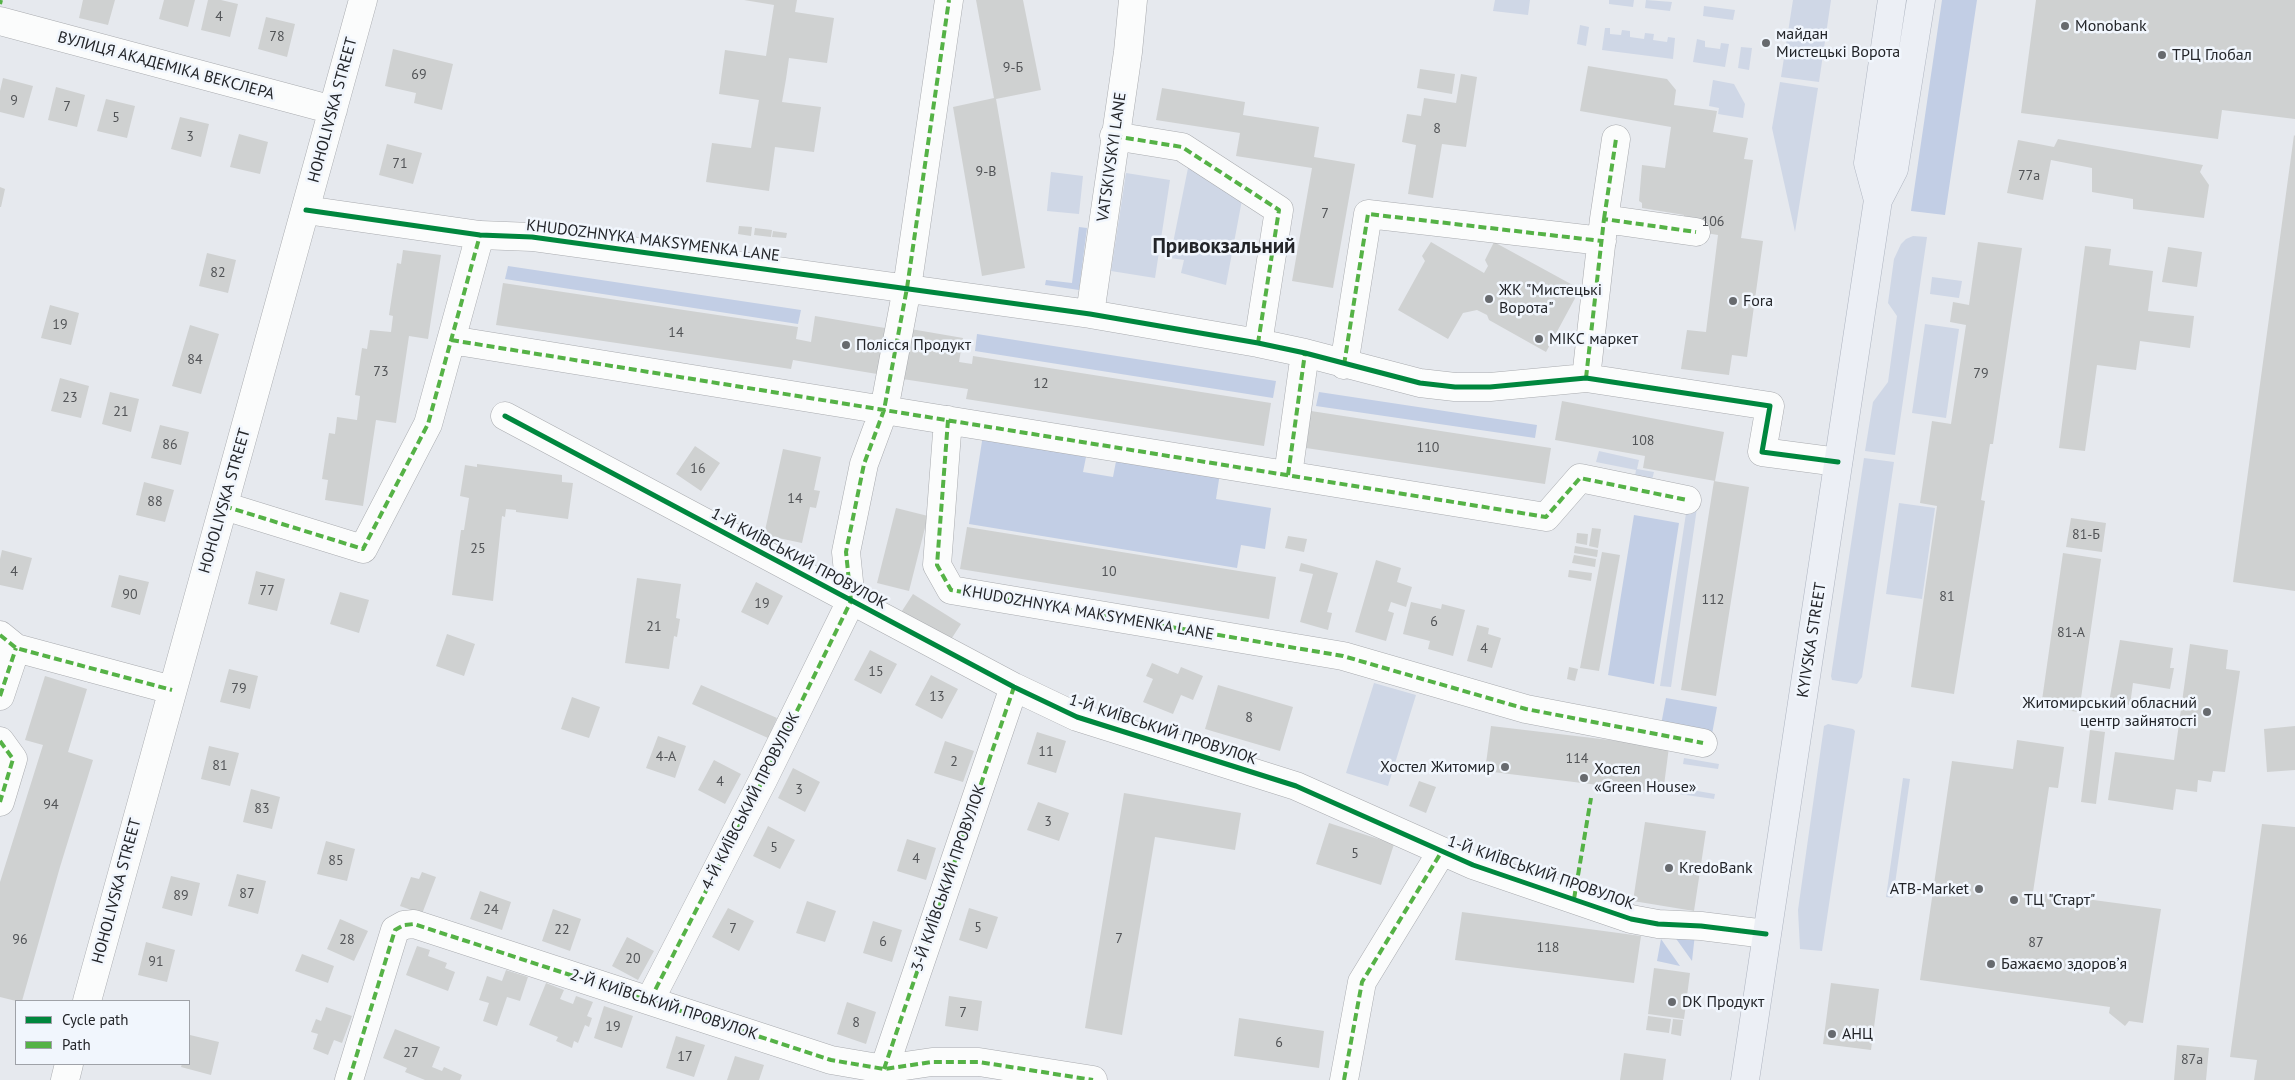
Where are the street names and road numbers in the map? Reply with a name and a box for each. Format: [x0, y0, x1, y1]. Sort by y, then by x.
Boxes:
street label: ВУЛИЦЯ АКАДЕМІКА ВЕКСЛЕРА [55, 28, 277, 104]
street label: HOHOLIVSKA STREET [304, 35, 362, 185]
street label: VATSKIVSKYI LANE [1093, 91, 1131, 223]
street label: KHUDOZHNYKA MAKSYMENKA LANE [525, 216, 781, 266]
street label: HOHOLIVSKA STREET [195, 426, 255, 576]
street label: 1-Й КИЇВСЬКИЙ ПРОВУЛОК [708, 504, 890, 614]
street label: KHUDOZHNYKA MAKSYMENKA LANE [961, 581, 1215, 645]
street label: KYIVSKA STREET [1793, 581, 1831, 699]
street label: 1-Й КИЇВСЬКИЙ ПРОВУЛОК [1066, 690, 1260, 770]
street label: 4-Й КИЇВСЬКИЙ ПРОВУЛОК [698, 709, 804, 893]
street label: 3-Й КИЇВСЬКИЙ ПРОВУЛОК [908, 782, 990, 974]
street label: HOHOLIVSKA STREET [88, 816, 146, 966]
street label: 1-Й КИЇВСЬКИЙ ПРОВУЛОК [1445, 832, 1637, 914]
street label: 2-Й КИЇВСЬКИЙ ПРОВУЛОК [567, 965, 761, 1045]

